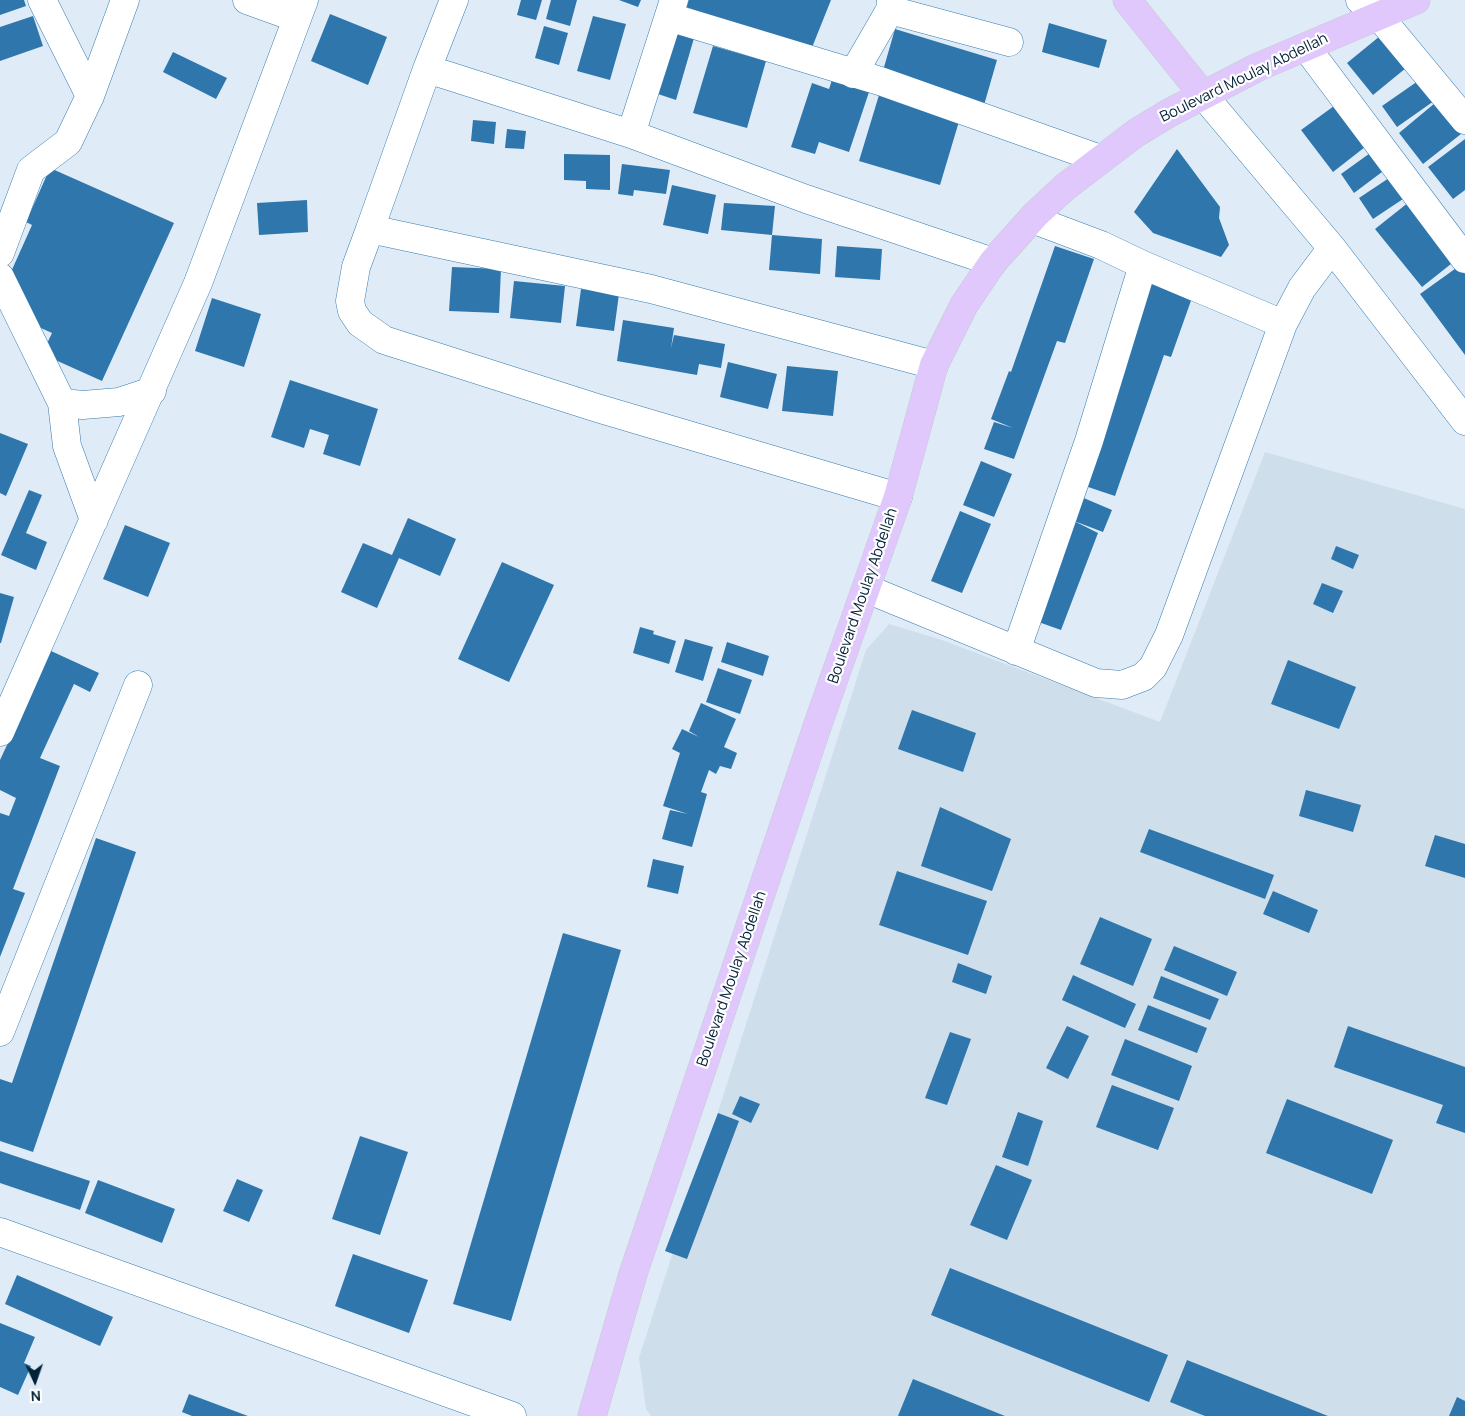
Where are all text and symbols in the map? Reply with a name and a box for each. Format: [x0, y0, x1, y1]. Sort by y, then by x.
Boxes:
street label: Boulevard Moulay Abdellah [1157, 29, 1331, 127]
street label: Boulevard Moulay Abdellah [824, 506, 902, 686]
street label: Boulevard Moulay Abdellah [693, 889, 771, 1069]
north arrow [10, 1356, 60, 1406]
text: N [30, 1387, 41, 1406]

